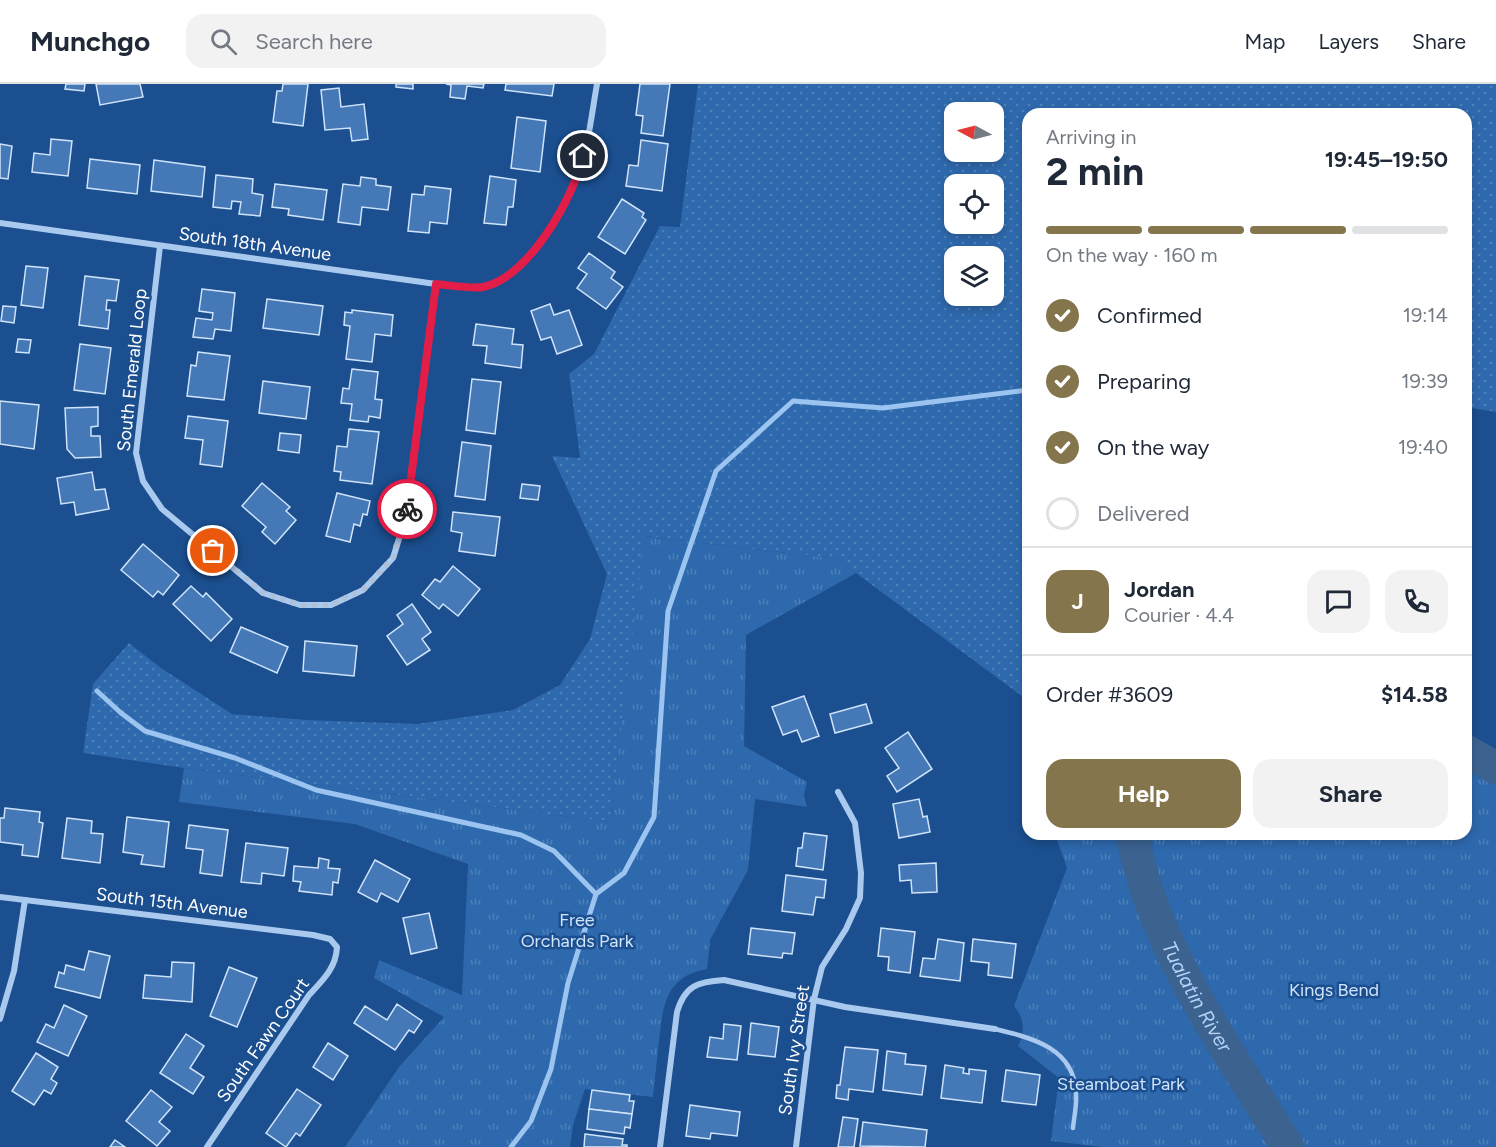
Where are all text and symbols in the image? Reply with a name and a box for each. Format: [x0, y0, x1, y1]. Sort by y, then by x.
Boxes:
search box [186, 14, 606, 68]
text: Munchgo [30, 24, 150, 58]
icon: search [207, 25, 240, 58]
text: Search here [255, 28, 373, 55]
text: Map [1245, 29, 1285, 54]
text: Layers [1318, 29, 1379, 54]
text: Share [1412, 29, 1466, 54]
north arrow [944, 102, 1004, 162]
map controls [944, 102, 1004, 306]
text: Arriving in [1046, 125, 1136, 149]
pin [557, 130, 608, 181]
icon: home [566, 139, 599, 172]
text: 19:45–19:50 [1325, 146, 1448, 173]
text: 2 min [1046, 148, 1144, 195]
button: locate [944, 174, 1004, 234]
street label: South 18th Avenue [177, 222, 333, 266]
text: On the way · 160 m [1046, 243, 1218, 267]
button: layers [944, 246, 1004, 306]
street label: South Emerald Loop [113, 287, 151, 453]
icon: check [1046, 299, 1079, 332]
text: Confirmed [1097, 302, 1202, 329]
text: 19:14 [1403, 303, 1448, 327]
icon: check [1046, 365, 1079, 398]
text: Preparing [1097, 368, 1191, 395]
text: 19:39 [1401, 369, 1448, 393]
icon: check [1046, 431, 1079, 464]
text: On the way [1097, 434, 1209, 461]
text: 19:40 [1398, 435, 1448, 459]
courier [377, 479, 437, 539]
icon: bike [391, 493, 424, 526]
text: Delivered [1097, 500, 1190, 527]
pin [187, 525, 238, 576]
icon: bag [196, 534, 229, 567]
button: chat [1307, 570, 1370, 633]
button: phone [1385, 570, 1448, 633]
text: Jordan [1124, 576, 1195, 603]
text: J [1071, 588, 1084, 615]
text: Courier · 4.4 [1124, 603, 1234, 627]
text: Order #3609 [1046, 681, 1173, 708]
text: $14.58 [1381, 681, 1448, 708]
button: Help [1046, 759, 1241, 828]
button: Share [1253, 759, 1448, 828]
street label: South 15th Avenue [95, 883, 249, 923]
park label: Free Orchards Park [521, 909, 634, 952]
water label: Tualatin River [1157, 937, 1238, 1058]
street label: South Fawn Court [212, 974, 314, 1106]
park label: Kings Bend [1289, 979, 1379, 1001]
street label: South Ivy Street [774, 983, 814, 1117]
park label: Steamboat Park [1057, 1073, 1185, 1095]

